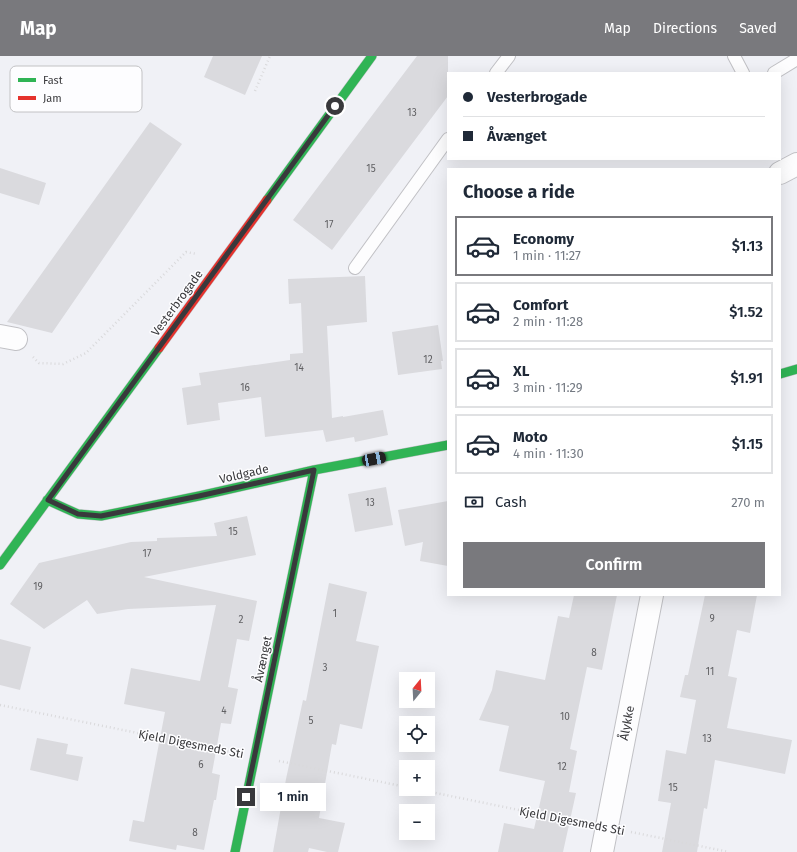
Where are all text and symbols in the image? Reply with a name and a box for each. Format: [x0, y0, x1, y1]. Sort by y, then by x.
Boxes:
text: Map [20, 17, 57, 40]
text: Map [604, 20, 631, 37]
text: Directions [653, 20, 717, 37]
text: Saved [739, 20, 777, 37]
legend [10, 66, 142, 112]
text: Fast [43, 74, 63, 87]
text: Vesterbrogade [487, 88, 587, 106]
text: Jam [43, 92, 62, 105]
route start [326, 97, 344, 115]
house number: 13 [407, 107, 417, 119]
text: Åvænget [487, 127, 547, 145]
house number: 15 [366, 163, 376, 175]
text: Choose a ride [463, 181, 575, 203]
house number: 17 [325, 219, 334, 231]
icon: car [465, 228, 501, 264]
text: Economy [513, 230, 574, 248]
text: $1.13 [732, 237, 763, 255]
text: 1 min · 11:27 [513, 248, 581, 263]
street label: Vesterbrogade [148, 267, 206, 339]
icon: car [465, 294, 501, 330]
text: Comfort [513, 296, 569, 314]
text: $1.52 [729, 303, 763, 321]
text: 2 min · 11:28 [513, 314, 583, 329]
house number: 12 [423, 354, 433, 366]
icon: car [465, 360, 501, 396]
house number: 14 [294, 362, 305, 374]
text: XL [513, 362, 529, 380]
text: $1.91 [730, 369, 763, 387]
text: 3 min · 11:29 [513, 380, 583, 395]
house number: 16 [240, 382, 250, 394]
icon: car [465, 426, 501, 462]
text: Moto [513, 428, 548, 446]
text: $1.15 [732, 435, 763, 453]
text: 4 min · 11:30 [513, 446, 584, 461]
car [361, 451, 387, 467]
street label: Voldgade [218, 462, 270, 486]
icon: cash [463, 491, 485, 513]
text: Cash [495, 493, 527, 511]
text: 270 m [731, 495, 765, 510]
house number: 13 [365, 497, 375, 509]
house number: 15 [228, 526, 238, 538]
button: Confirm [463, 542, 765, 588]
house number: 17 [143, 548, 152, 560]
house number: 19 [33, 581, 43, 593]
house number: 1 [333, 608, 337, 620]
house number: 9 [709, 613, 715, 625]
house number: 2 [239, 614, 244, 626]
street label: Åvænget [249, 634, 275, 683]
house number: 8 [591, 647, 597, 659]
house number: 3 [323, 662, 328, 674]
house number: 11 [706, 666, 714, 678]
north arrow [399, 672, 435, 708]
map controls [399, 672, 435, 840]
street label: Ålykke [615, 704, 637, 741]
house number: 4 [221, 705, 227, 717]
house number: 10 [560, 711, 570, 723]
house number: 5 [308, 715, 314, 727]
button: locate [399, 716, 435, 752]
street label: Kjeld Digesmeds Sti [137, 727, 245, 761]
house number: 13 [702, 733, 712, 745]
house number: 6 [198, 759, 204, 771]
button: + [399, 760, 435, 796]
house number: 12 [557, 761, 567, 773]
house number: 15 [668, 782, 678, 794]
callout: 1 min [260, 783, 326, 811]
route end [237, 788, 255, 806]
text: 1 min [277, 789, 309, 804]
button: − [399, 804, 435, 840]
street label: Kjeld Digesmeds Sti [518, 804, 626, 838]
house number: 8 [192, 827, 198, 839]

